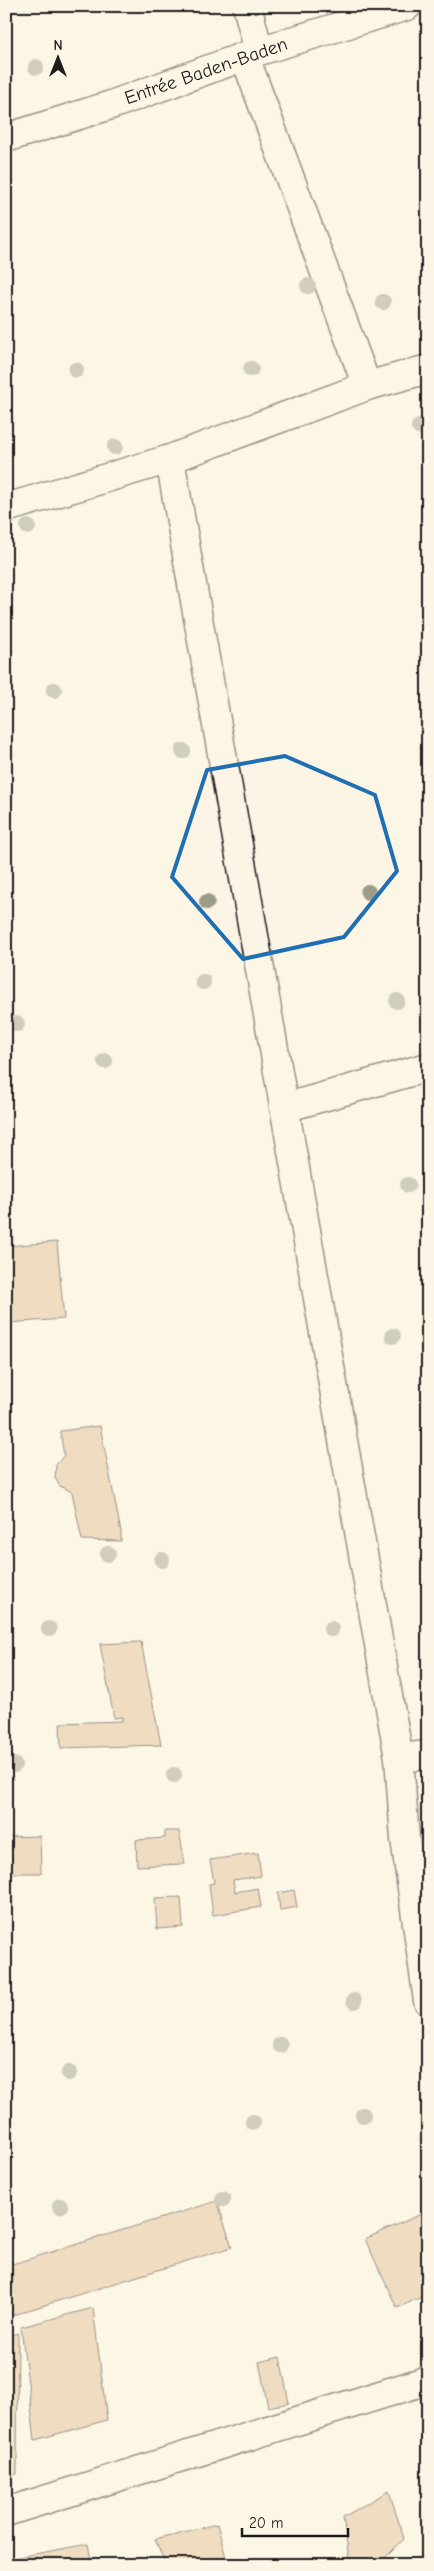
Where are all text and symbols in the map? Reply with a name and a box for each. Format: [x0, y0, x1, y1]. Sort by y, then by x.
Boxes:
north arrow [32, 32, 82, 82]
street label: Entrée Baden-Baden [122, 33, 290, 109]
text: N [53, 37, 63, 54]
scale bar [242, 2506, 348, 2538]
text: 20 m [249, 2514, 283, 2532]

